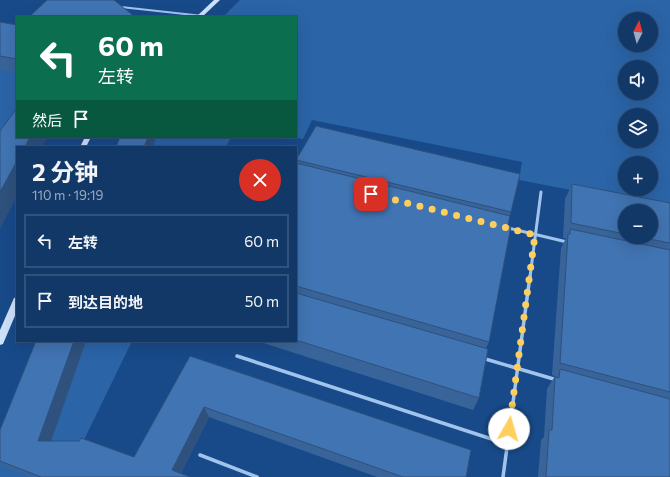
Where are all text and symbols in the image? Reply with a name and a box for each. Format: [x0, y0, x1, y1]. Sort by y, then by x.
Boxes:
north arrow [618, 12, 658, 52]
map controls [618, 12, 658, 244]
text: 60 m [98, 28, 164, 62]
icon: left [32, 32, 84, 84]
button: sound [618, 60, 658, 100]
text: 左转 [98, 65, 134, 87]
icon: arrive [70, 108, 92, 130]
button: layers [618, 108, 658, 148]
text: 然后 [32, 111, 62, 129]
button: + [618, 156, 658, 196]
text: 2 分钟 [32, 157, 98, 186]
button: close [239, 159, 281, 201]
pin [354, 177, 388, 211]
icon: arrive [360, 183, 382, 205]
text: 110 m · 19:19 [32, 187, 103, 203]
button: − [618, 204, 658, 244]
icon: left [34, 230, 56, 252]
text: 60 m [244, 232, 279, 250]
text: 左转 [68, 233, 98, 251]
icon: arrive [34, 290, 56, 312]
text: 50 m [245, 292, 279, 310]
text: 到达目的地 [68, 293, 143, 311]
position arrow [488, 408, 530, 450]

